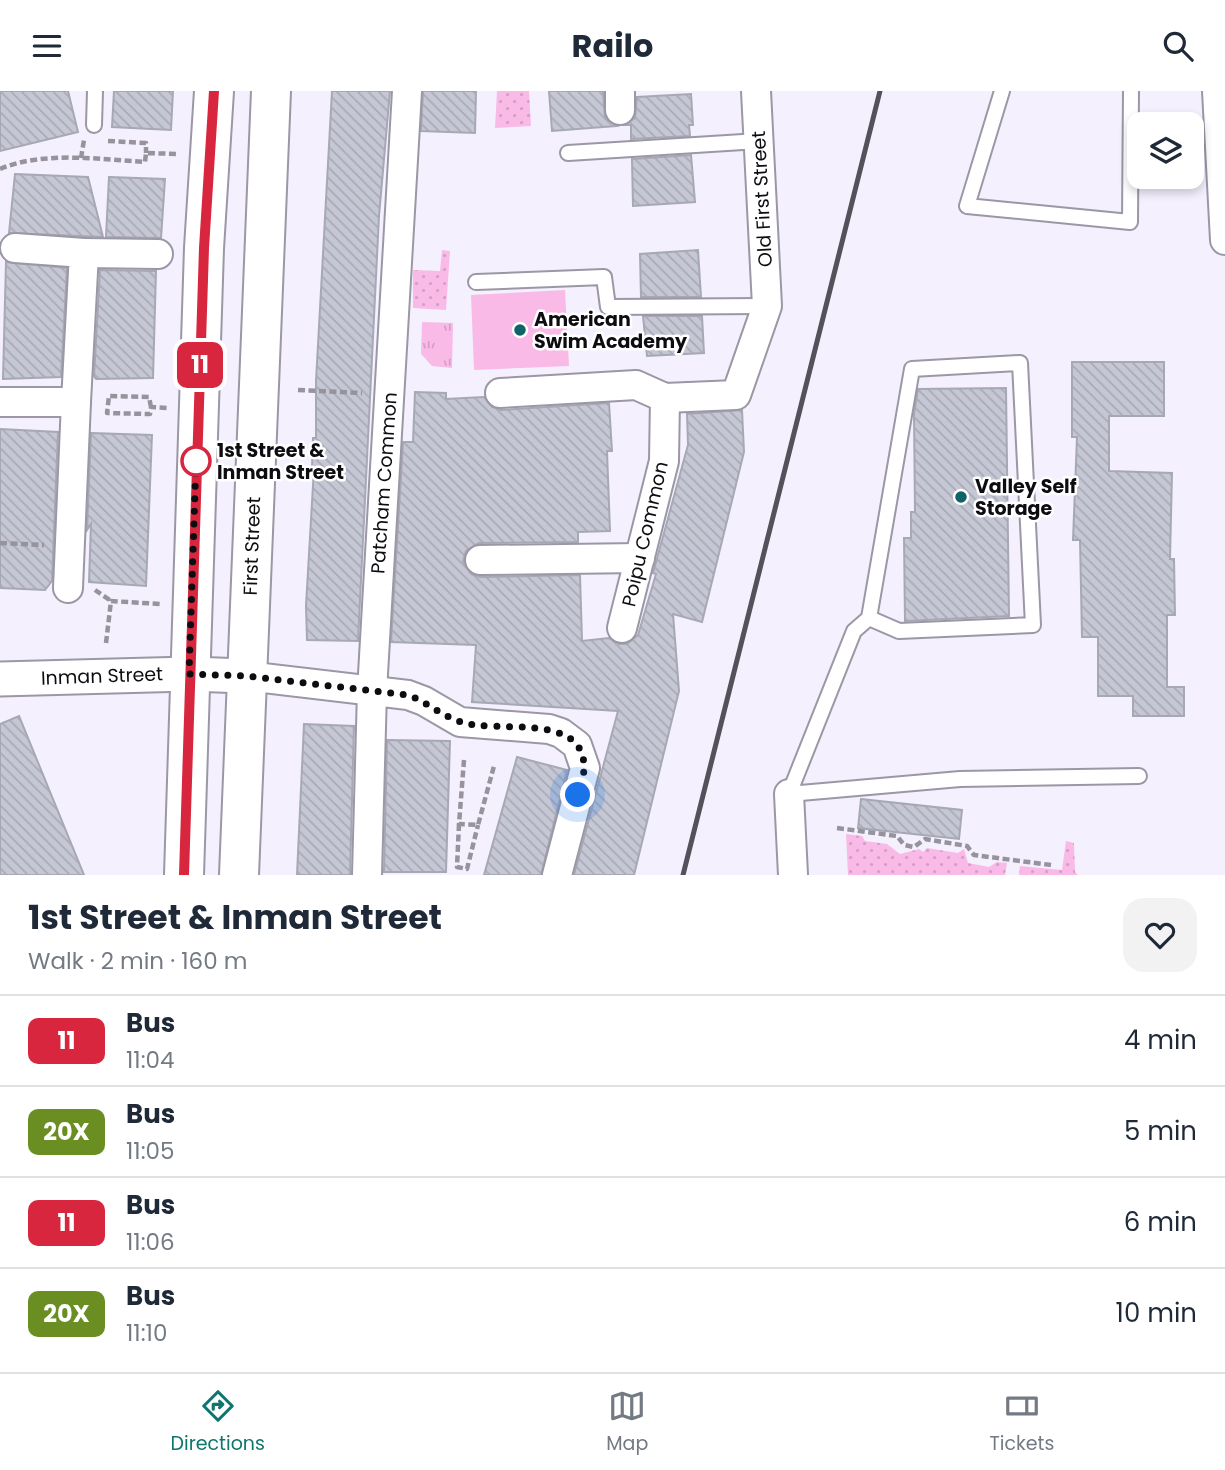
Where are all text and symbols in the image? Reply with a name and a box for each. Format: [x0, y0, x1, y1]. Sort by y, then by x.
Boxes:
text: Railo [572, 23, 653, 68]
icon: menu [28, 27, 66, 65]
icon: search [1159, 27, 1197, 65]
map controls [1127, 112, 1204, 189]
button: layers [1127, 112, 1204, 189]
street label: Old First Street [745, 130, 779, 268]
place label: American Swim Academy [534, 306, 688, 355]
marker: American Swim Academy [512, 322, 528, 338]
line badge: 11 [168, 342, 232, 388]
text: 11 [191, 348, 209, 381]
street label: Patcham Common [364, 391, 404, 575]
place label: 1st Street & Inman Street [217, 437, 344, 486]
marker: 1st Street & Inman Street [181, 446, 211, 476]
street label: Poipu Common [615, 459, 675, 609]
place label: Valley Self Storage [975, 473, 1077, 522]
marker: Valley Self Storage [953, 489, 969, 505]
street label: First Street [237, 496, 267, 596]
street label: Inman Street [41, 660, 164, 692]
your location [560, 777, 595, 812]
text: 1st Street & Inman Street [28, 894, 442, 941]
button: heart [1123, 898, 1197, 972]
text: Walk · 2 min · 160 m [28, 945, 248, 977]
text: Bus [126, 1005, 175, 1041]
text: 4 min [1124, 1022, 1197, 1058]
text: 11 [57, 1024, 76, 1057]
text: 11:04 [126, 1044, 175, 1076]
text: Bus [126, 1096, 175, 1132]
text: 5 min [1124, 1113, 1197, 1149]
text: 20X [43, 1115, 90, 1148]
text: 11:05 [126, 1135, 175, 1167]
text: Bus [126, 1187, 175, 1223]
text: 6 min [1124, 1204, 1197, 1240]
text: 11 [57, 1206, 76, 1239]
text: 11:06 [126, 1226, 175, 1258]
text: Bus [126, 1278, 175, 1314]
text: 10 min [1116, 1295, 1197, 1331]
text: 20X [43, 1297, 90, 1330]
text: 11:10 [126, 1317, 167, 1349]
tab: Directions [171, 1387, 265, 1458]
tab: Map [606, 1387, 648, 1458]
tab: Tickets [989, 1387, 1054, 1458]

